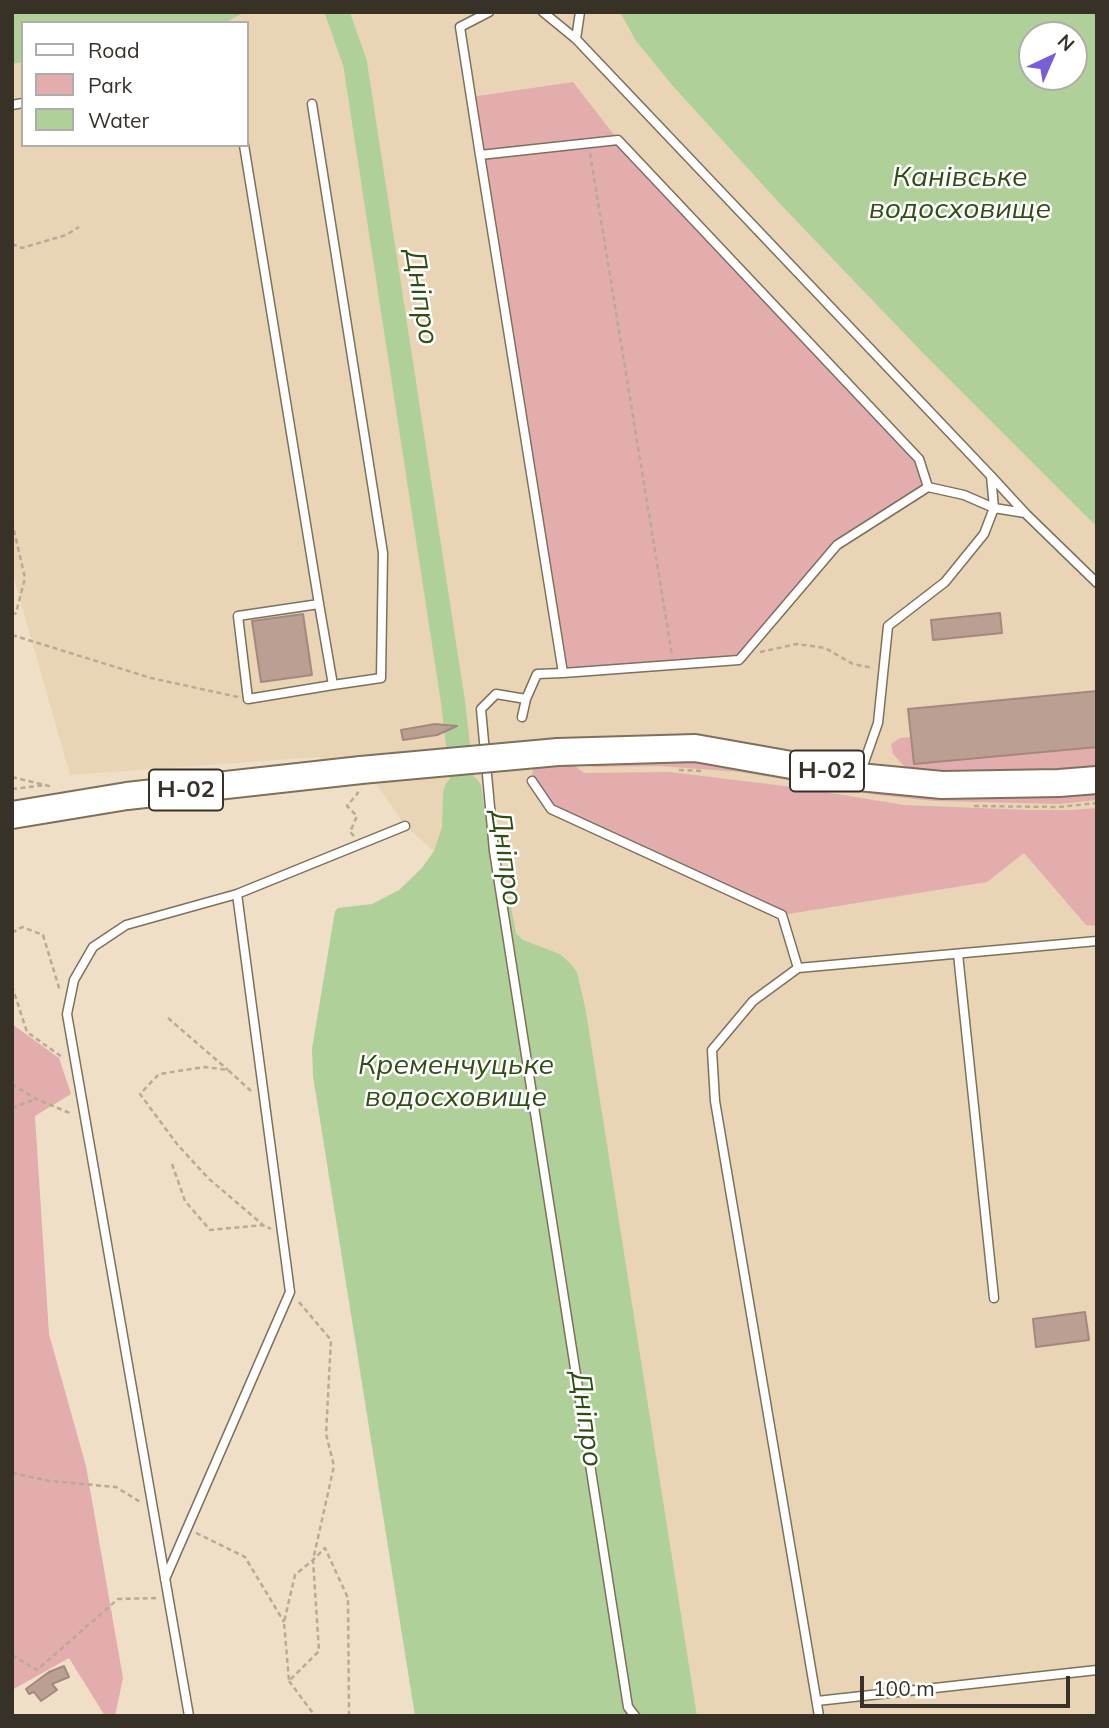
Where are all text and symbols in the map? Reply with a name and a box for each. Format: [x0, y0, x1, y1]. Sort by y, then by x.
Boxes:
legend [21, 21, 248, 147]
north arrow [1018, 21, 1088, 91]
text: N [1053, 29, 1080, 56]
text: Road [88, 37, 139, 63]
text: Park [88, 72, 132, 98]
text: Water [88, 107, 149, 133]
water label: Канівське водосховище [869, 161, 1051, 227]
water label: Дніпро [397, 247, 445, 347]
road number: Н-02 [790, 750, 864, 792]
road number: Н-02 [149, 770, 223, 810]
water label: Дніпро [483, 808, 529, 908]
water label: Кременчуцьке водосховище [358, 1049, 554, 1115]
water label: Дніпро [563, 1369, 609, 1469]
scale bar [864, 1662, 1074, 1706]
text: 100 m [873, 1675, 935, 1701]

